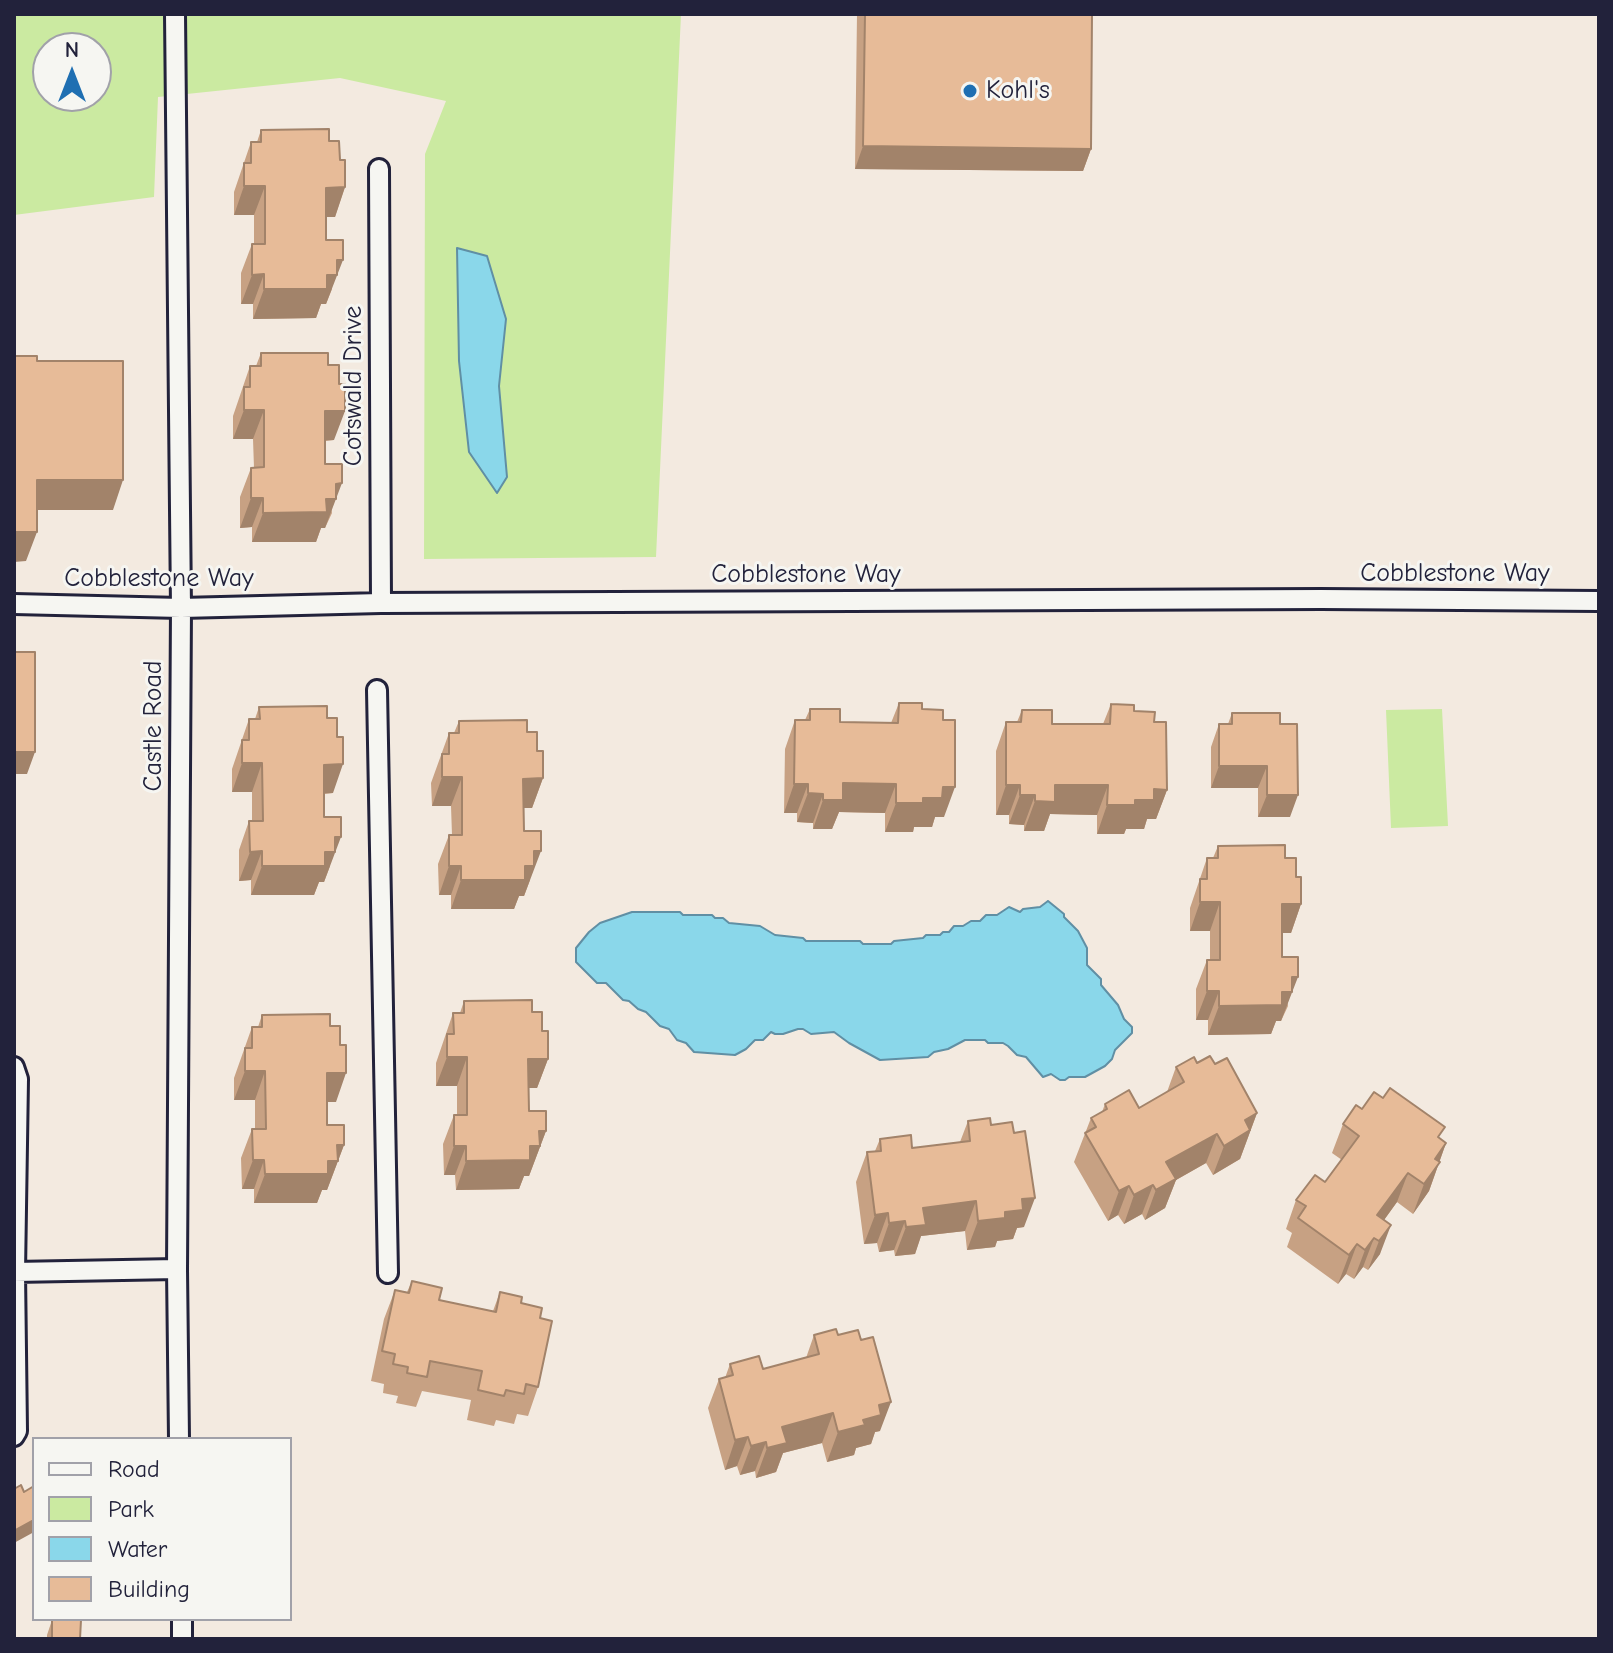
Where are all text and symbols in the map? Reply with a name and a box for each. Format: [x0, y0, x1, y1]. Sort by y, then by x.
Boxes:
north arrow [32, 32, 112, 112]
text: N [65, 37, 79, 63]
place label: Kohl's [986, 75, 1050, 107]
marker: Kohl's [961, 82, 979, 100]
street label: Cotswald Drive [338, 306, 370, 466]
street label: Cobblestone Way [1360, 558, 1550, 590]
street label: Cobblestone Way [711, 559, 901, 591]
street label: Cobblestone Way [64, 563, 254, 595]
street label: Castle Road [138, 660, 170, 792]
legend [32, 1437, 292, 1621]
text: Road [108, 1455, 160, 1483]
text: Park [108, 1495, 154, 1523]
text: Water [108, 1535, 167, 1563]
text: Building [108, 1575, 190, 1603]

